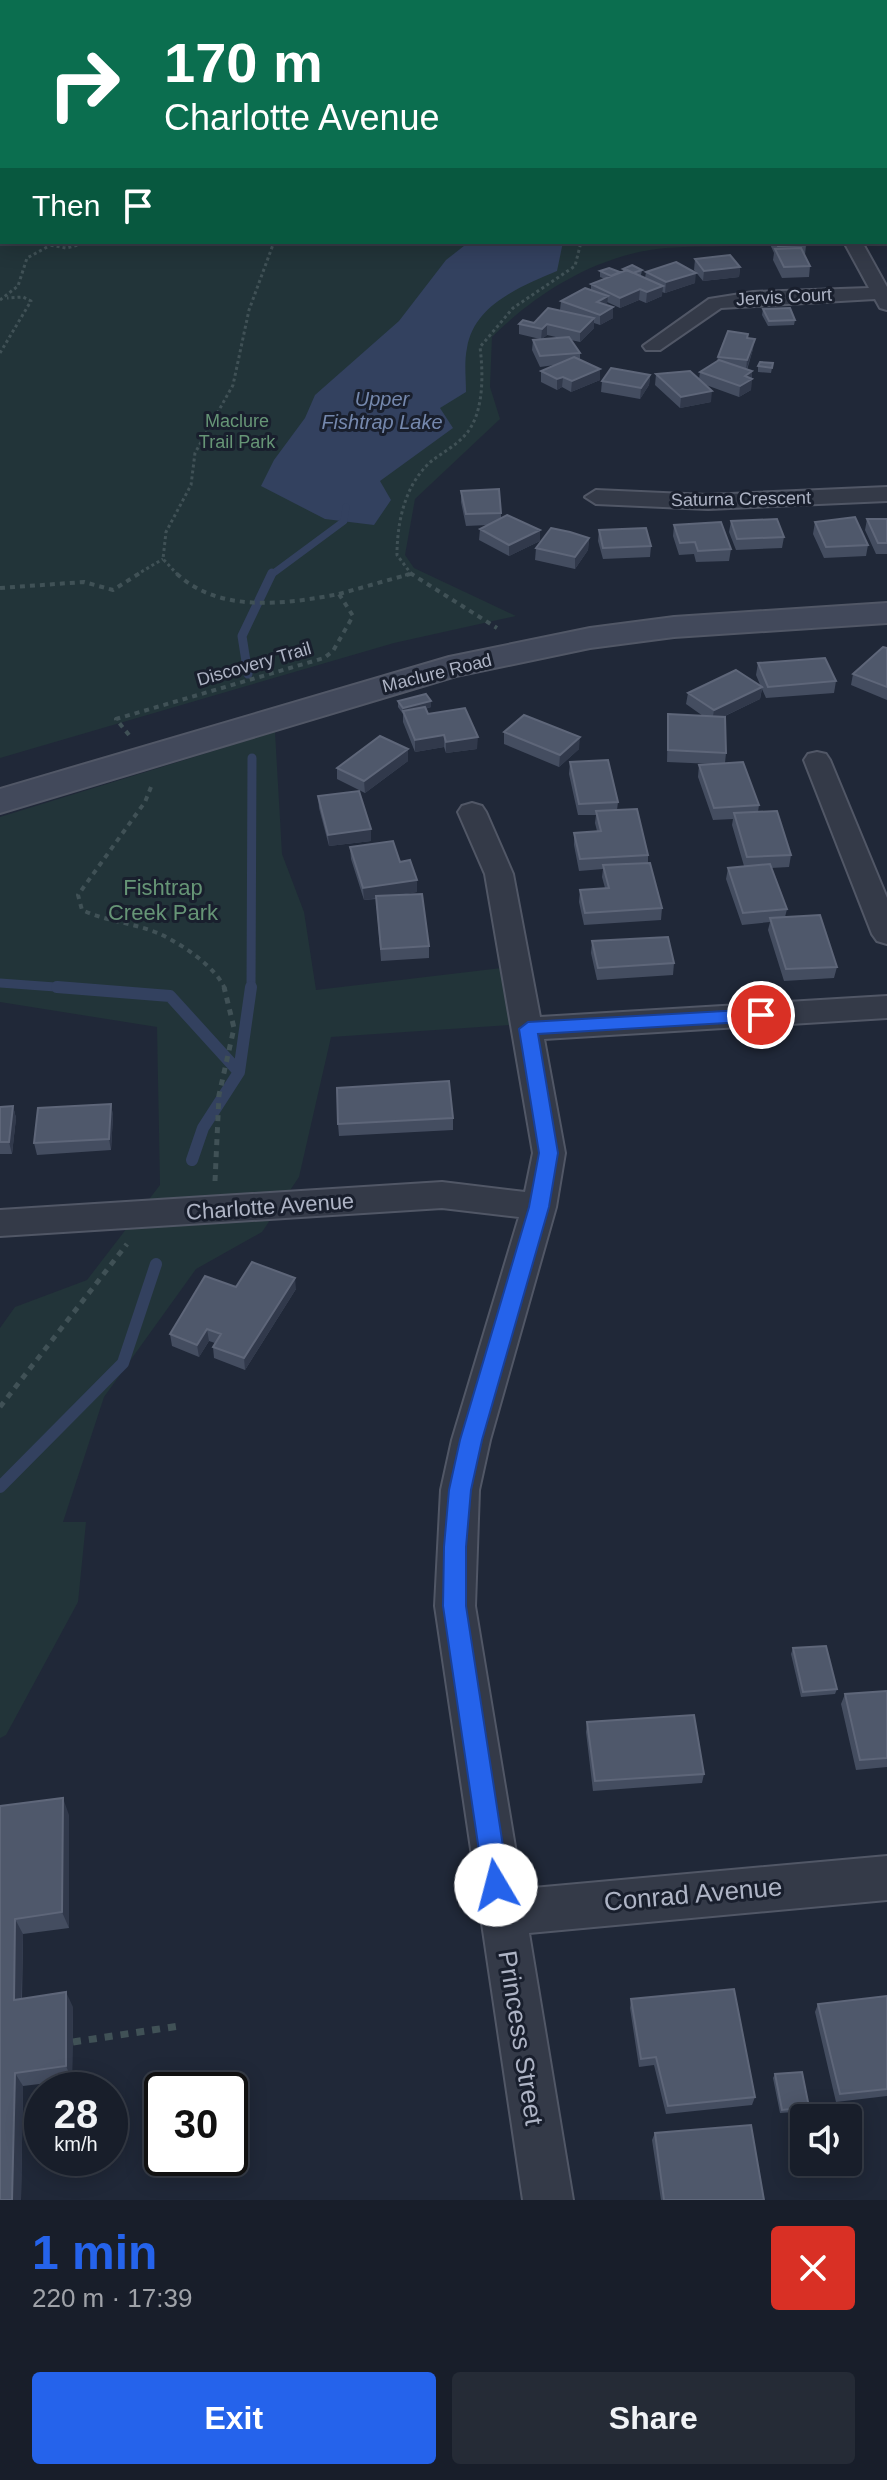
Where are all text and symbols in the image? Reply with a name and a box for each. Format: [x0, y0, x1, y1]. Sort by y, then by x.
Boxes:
text: 170 m [164, 31, 323, 94]
icon: right [32, 32, 136, 136]
text: Charlotte Avenue [164, 97, 440, 138]
icon: arrive [116, 184, 160, 228]
text: Then [32, 189, 100, 222]
street label: Jervis Court [736, 285, 832, 309]
water label: Upper Fishtrap Lake [321, 388, 443, 433]
park label: Maclure Trail Park [199, 411, 276, 452]
street label: Saturna Crescent [671, 488, 811, 510]
street label: Discovery Trail [195, 638, 313, 690]
street label: Maclure Road [380, 650, 494, 696]
park label: Fishtrap Creek Park [108, 875, 219, 925]
pin [727, 981, 795, 1049]
icon: arrive [739, 993, 783, 1037]
street label: Charlotte Avenue [185, 1188, 355, 1225]
position arrow [454, 1843, 538, 1927]
street label: Conrad Avenue [603, 1871, 783, 1917]
street label: Princess Street [492, 1949, 550, 2128]
speed limit sign: 30 [144, 2072, 248, 2176]
text: 28 [54, 2092, 98, 2136]
map controls [790, 2104, 862, 2176]
button: sound [790, 2104, 862, 2176]
text: km/h [54, 2133, 98, 2155]
text: 1 min [32, 2226, 157, 2279]
button: close [771, 2226, 855, 2310]
text: 220 m · 17:39 [32, 2283, 192, 2313]
button: Exit [32, 2372, 436, 2464]
button: Share [452, 2372, 855, 2464]

